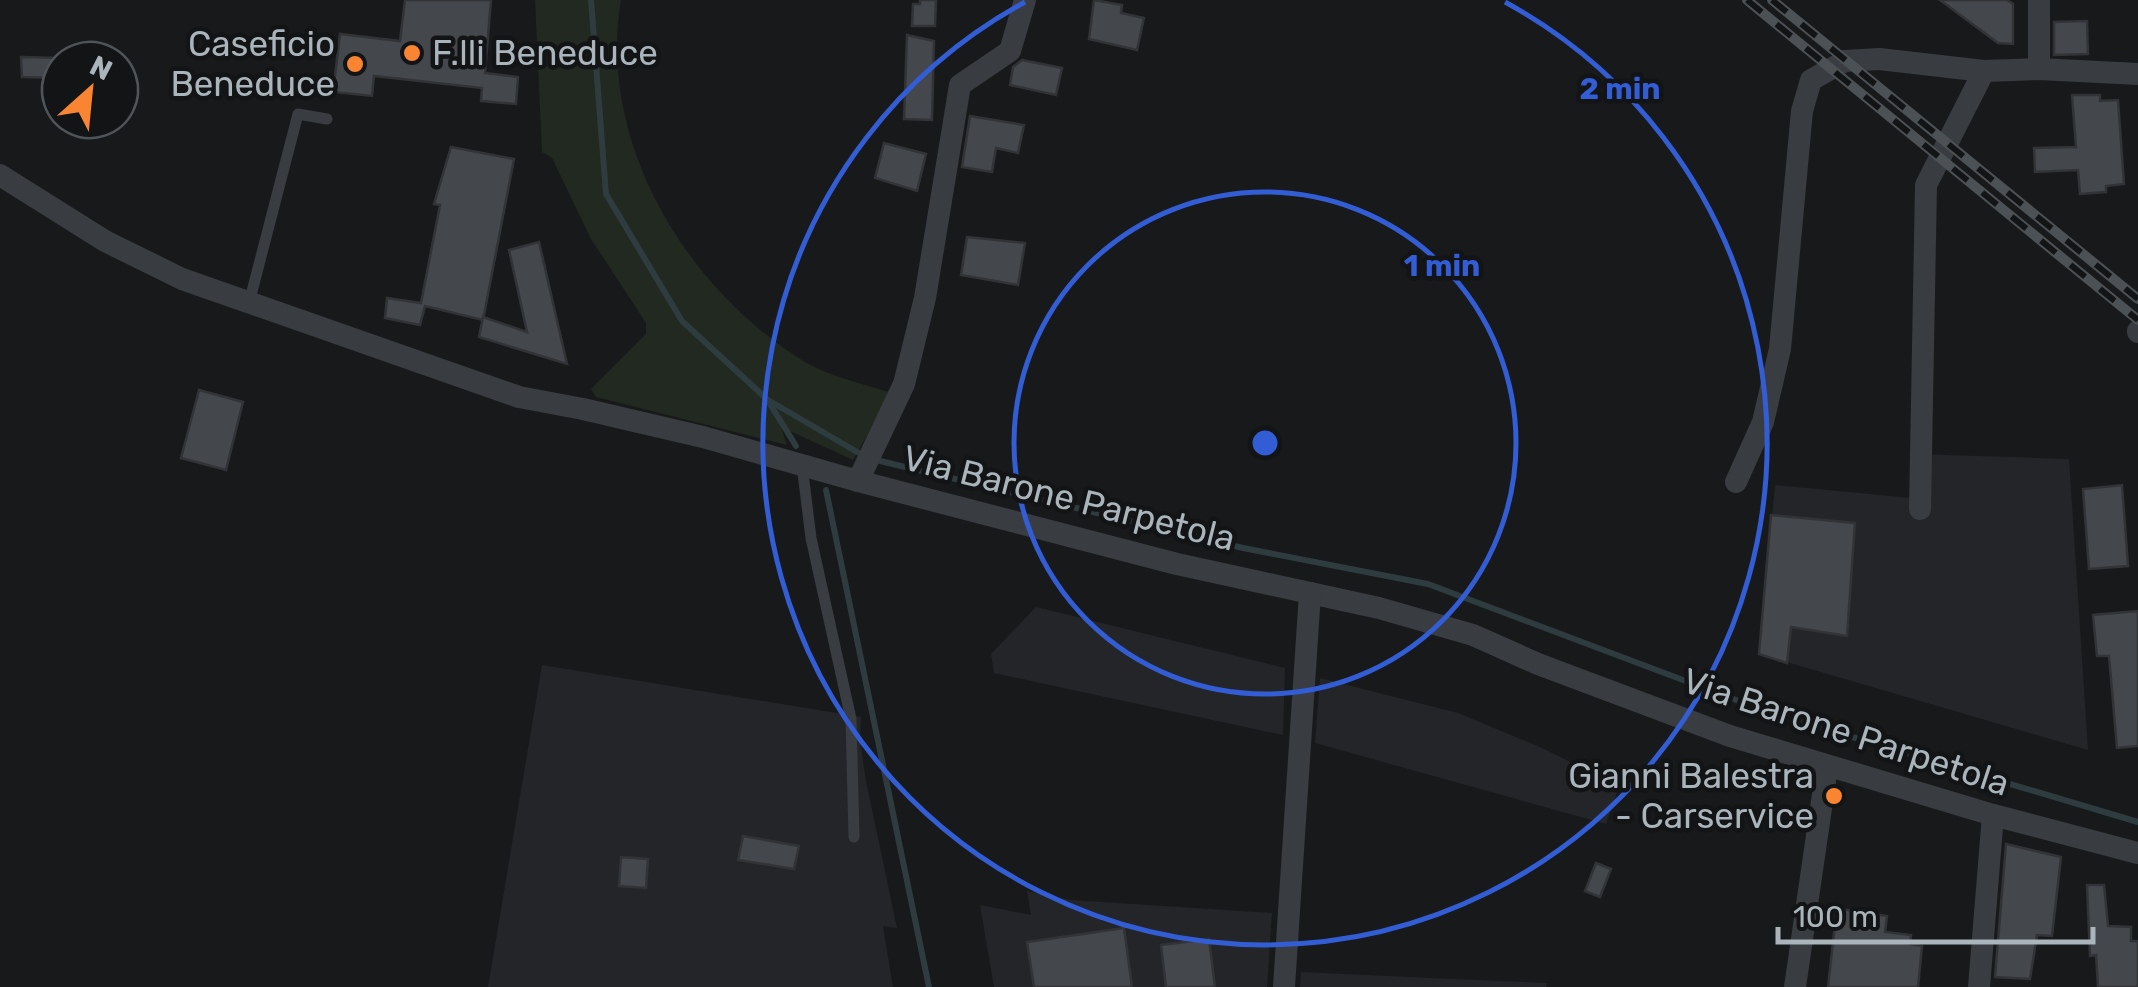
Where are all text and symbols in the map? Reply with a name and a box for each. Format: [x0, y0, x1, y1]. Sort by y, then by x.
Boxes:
place label: Caseficio Beneduce [170, 23, 335, 105]
place label: F.lli Beneduce [432, 32, 658, 74]
north arrow [40, 40, 140, 140]
marker: F.lli Beneduce [401, 42, 423, 64]
text: N [85, 49, 118, 87]
marker: Caseficio Beneduce [344, 53, 366, 75]
text: 2 min [1579, 71, 1661, 107]
text: 1 min [1404, 248, 1480, 284]
centre of rings [1247, 425, 1283, 461]
street label: Via Barone Parpetola [898, 436, 1240, 560]
street label: Via Barone Parpetola [1677, 659, 2015, 805]
place label: Gianni Balestra - Carservice [1568, 755, 1814, 837]
marker: Gianni Balestra - Carservice [1823, 785, 1845, 807]
scale bar [1778, 882, 2093, 944]
text: 100 m [1793, 899, 1878, 935]

